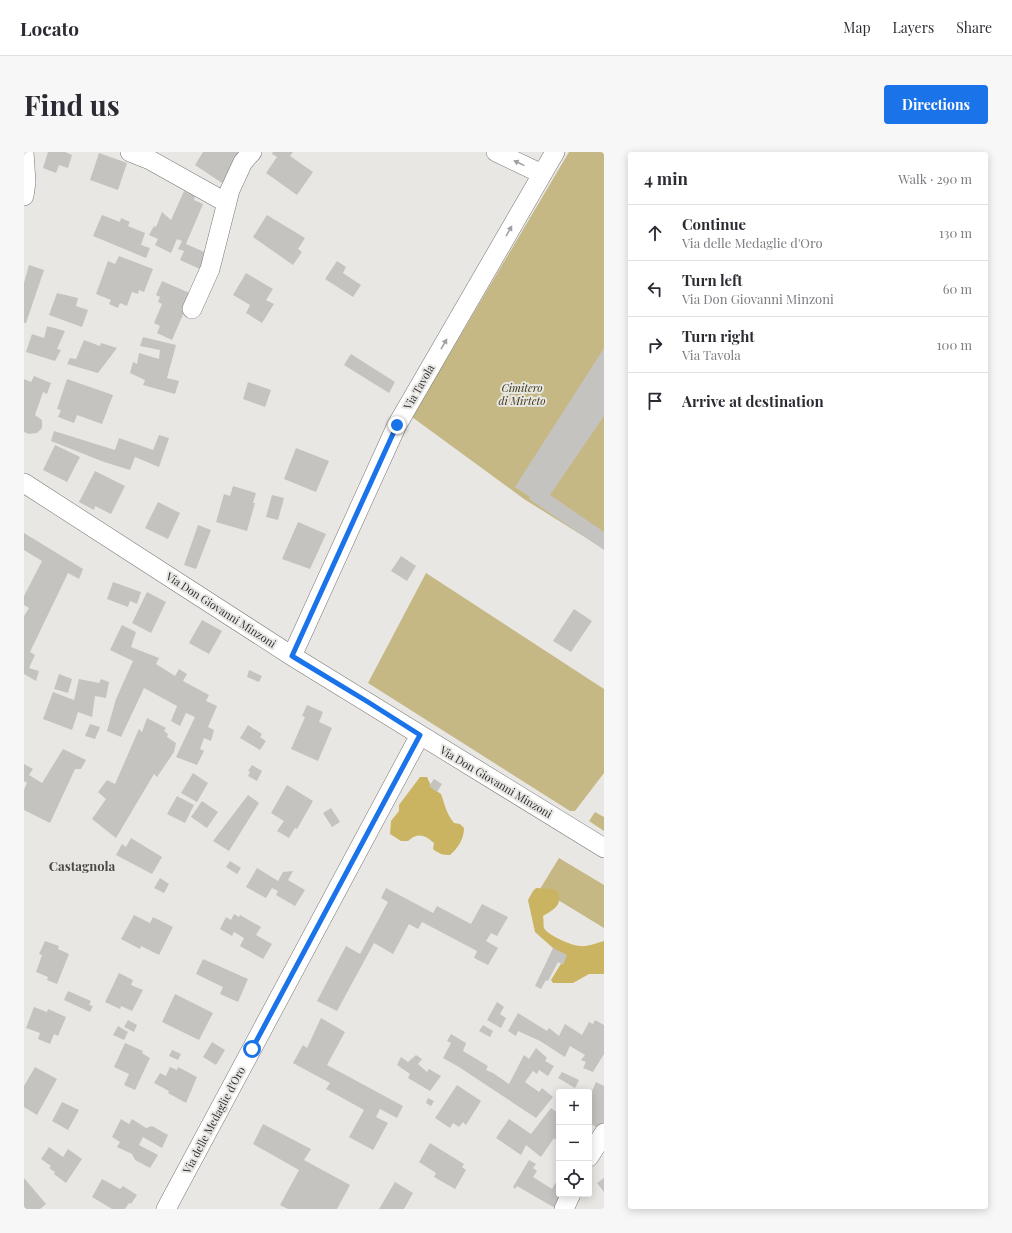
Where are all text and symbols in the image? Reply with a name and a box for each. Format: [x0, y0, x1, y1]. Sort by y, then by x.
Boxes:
text: Locato [20, 15, 79, 41]
text: Map [843, 18, 871, 37]
text: Layers [893, 18, 934, 37]
text: Share [956, 18, 992, 37]
button: Directions [884, 85, 988, 124]
text: Find us [24, 86, 120, 123]
one-way arrow [513, 160, 525, 166]
text: 4 min [644, 167, 688, 189]
text: Walk · 290 m [898, 170, 972, 187]
text: Continue [682, 214, 746, 234]
icon: ahead [644, 222, 666, 244]
text: 130 m [939, 224, 972, 241]
one-way arrow [505, 225, 512, 237]
text: Via delle Medaglie d'Oro [682, 234, 823, 251]
text: Turn left [682, 270, 743, 290]
icon: left [644, 278, 666, 300]
text: 60 m [943, 280, 972, 297]
text: Via Don Giovanni Minzoni [682, 290, 834, 307]
text: Turn right [682, 326, 755, 346]
icon: right [644, 334, 666, 356]
text: 100 m [937, 336, 972, 353]
one-way arrow [441, 338, 448, 350]
text: Via Tavola [682, 346, 741, 363]
street label: Via Tavola [399, 361, 438, 413]
park label: Cimitero di Mirteto [498, 380, 546, 408]
icon: arrive [644, 390, 666, 412]
text: Arrive at destination [682, 391, 824, 411]
route end [388, 416, 406, 434]
street label: Via Don Giovanni Minzoni [162, 568, 279, 651]
street label: Via Don Giovanni Minzoni [436, 742, 555, 821]
district label: Castagnola [49, 857, 115, 874]
route start [243, 1040, 261, 1058]
street label: Via delle Medaglie d'Oro [179, 1064, 248, 1177]
map controls [556, 1089, 592, 1197]
button: + [556, 1089, 592, 1125]
button: − [556, 1125, 592, 1161]
button: locate [556, 1161, 592, 1197]

